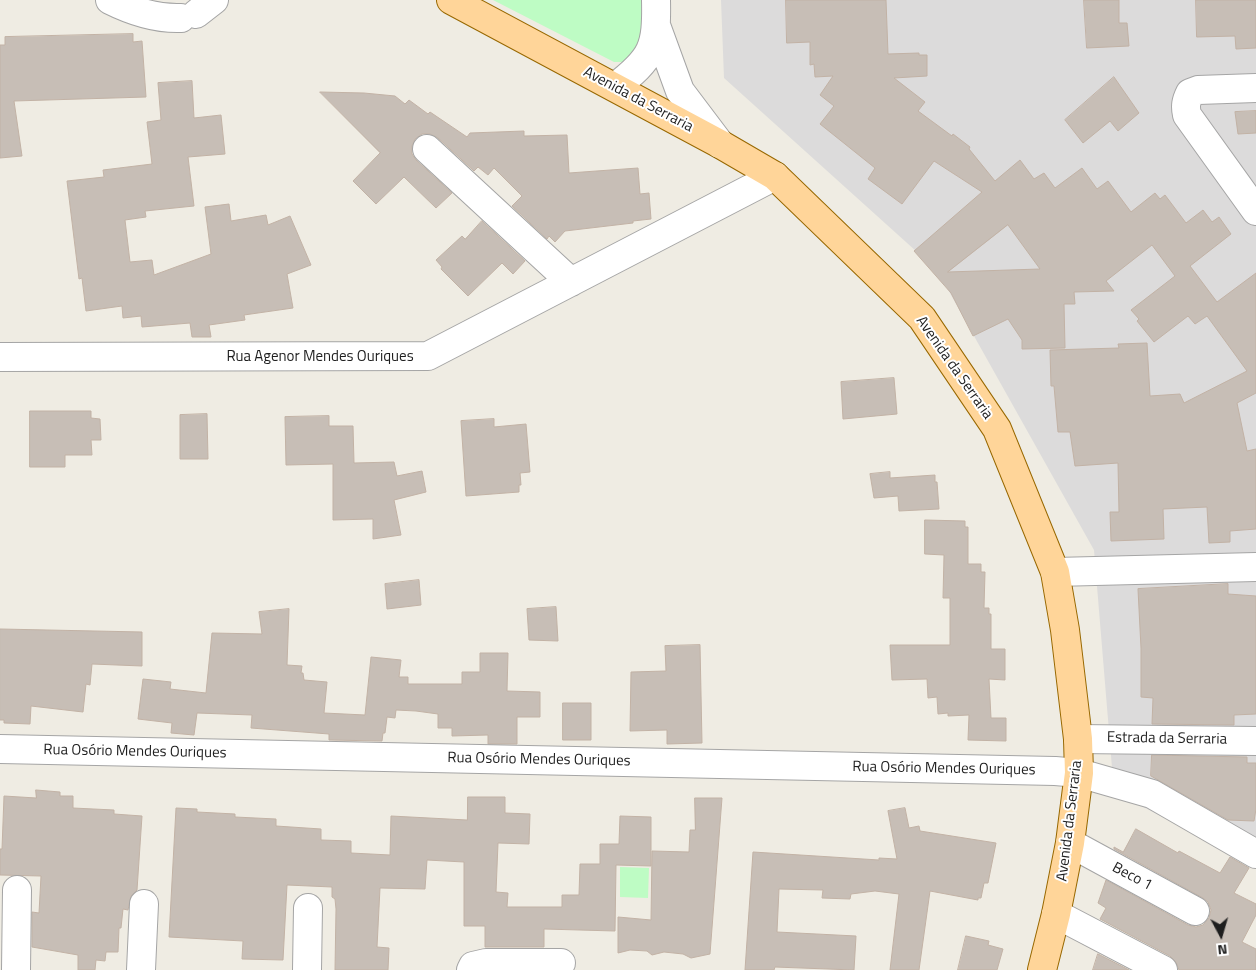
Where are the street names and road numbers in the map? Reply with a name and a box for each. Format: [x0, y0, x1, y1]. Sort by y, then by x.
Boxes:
street label: Avenida da Serraria [580, 63, 696, 137]
street label: Avenida da Serraria [912, 313, 996, 423]
street label: Rua Agenor Mendes Ouriques [226, 348, 414, 366]
street label: Estrada da Serraria [1107, 729, 1227, 749]
street label: Rua Osório Mendes Ouriques [43, 741, 227, 763]
street label: Rua Osório Mendes Ouriques [447, 749, 631, 771]
street label: Rua Osório Mendes Ouriques [852, 758, 1036, 780]
street label: Avenida da Serraria [1054, 759, 1086, 883]
street label: Beco 1 [1109, 859, 1155, 895]

